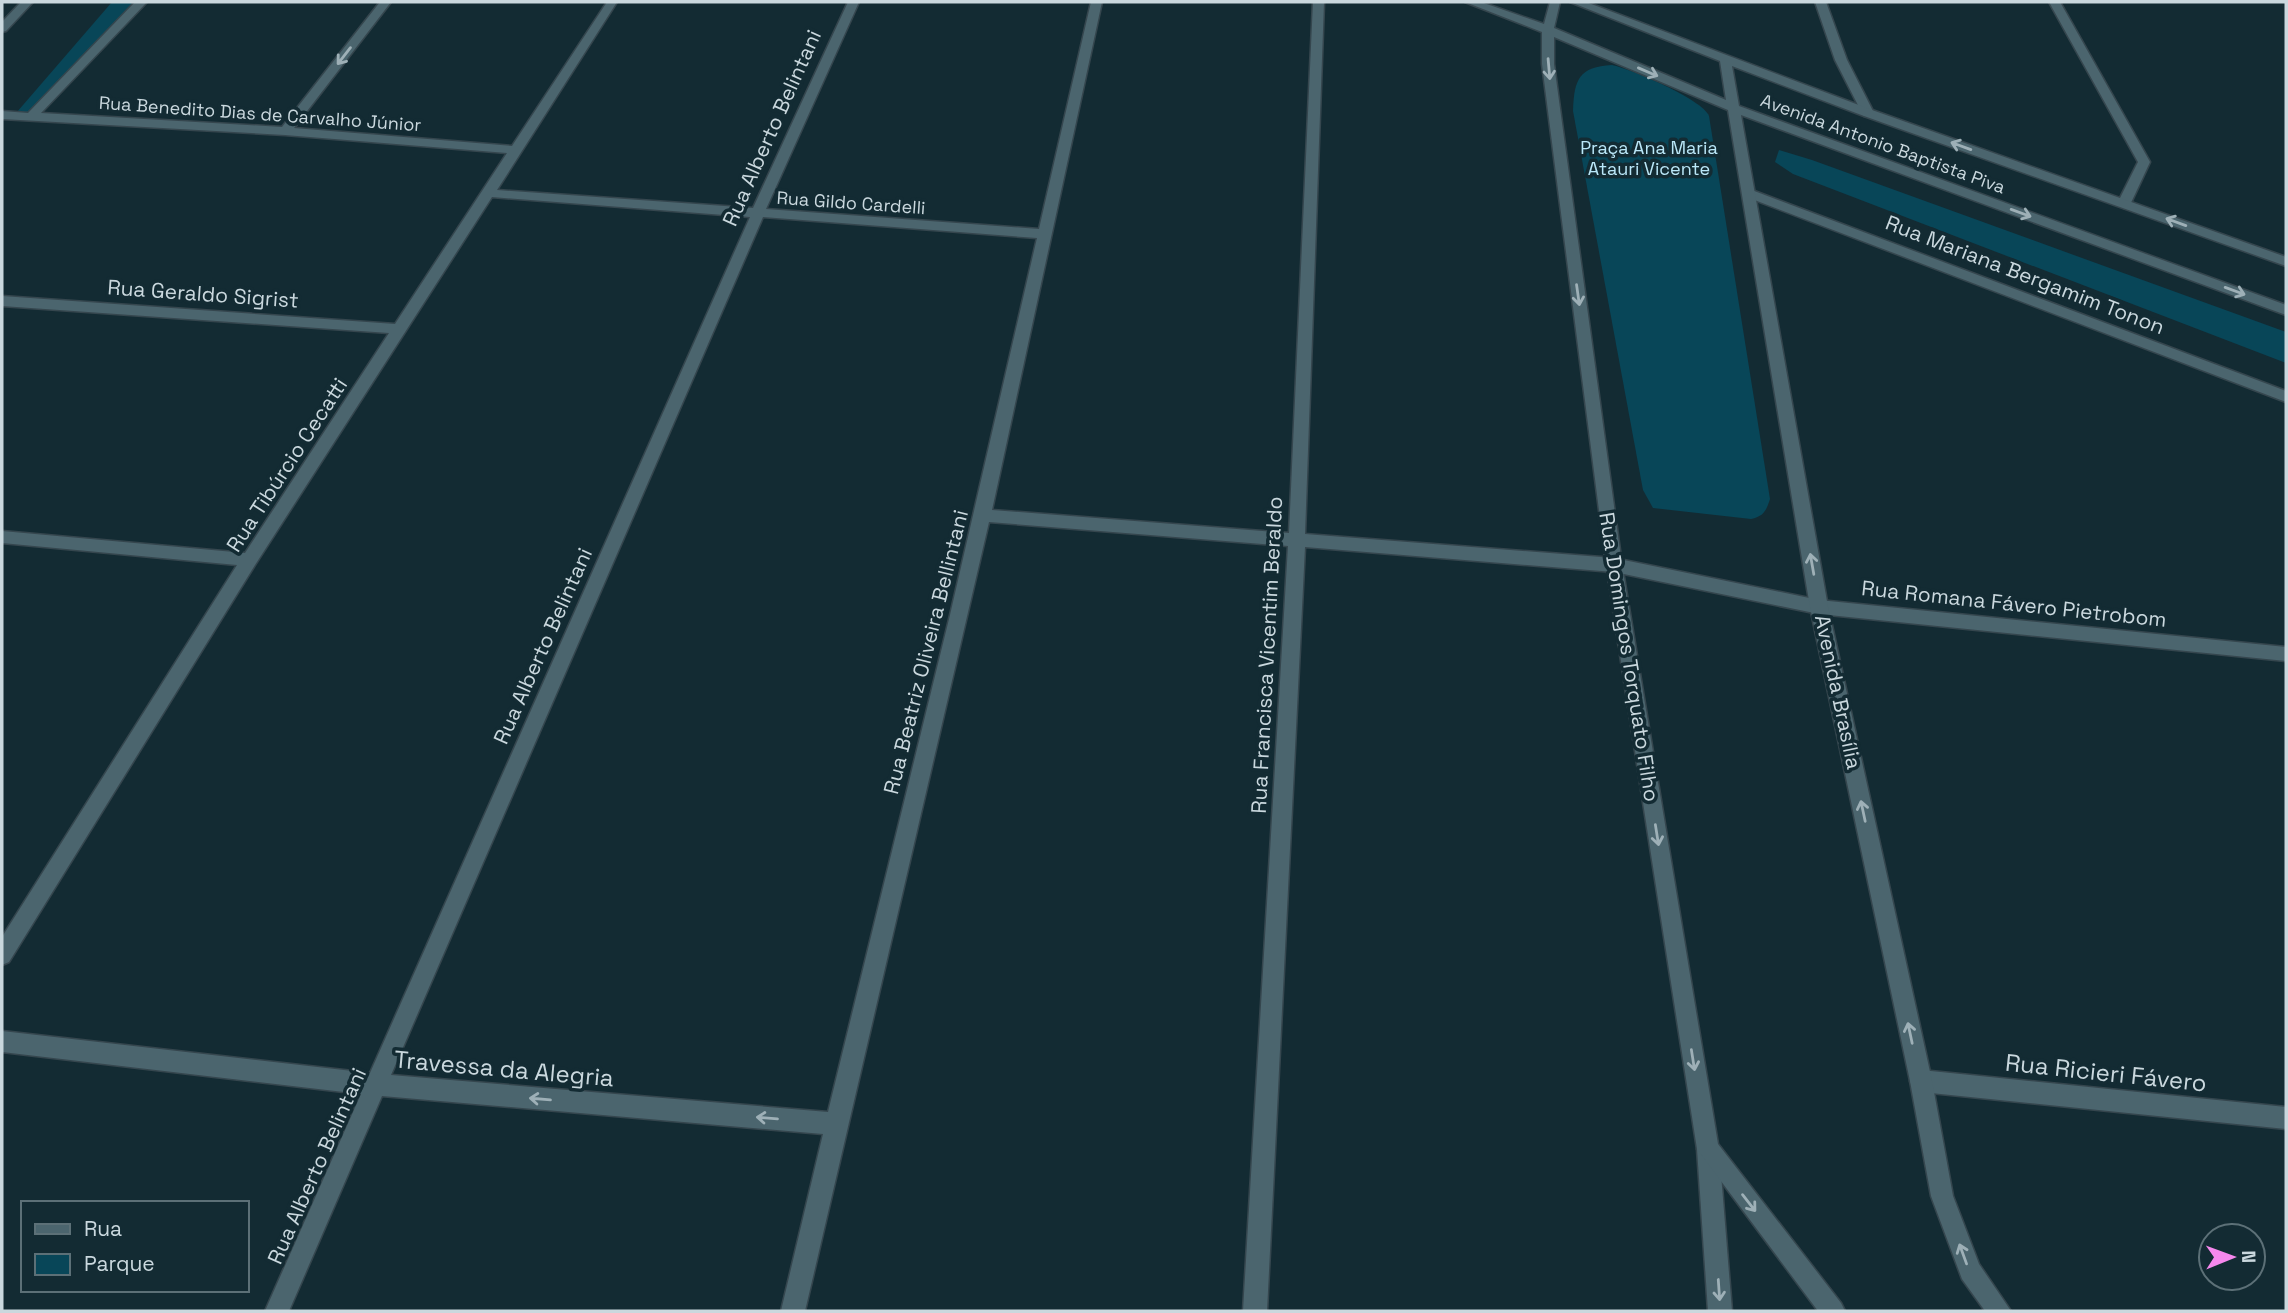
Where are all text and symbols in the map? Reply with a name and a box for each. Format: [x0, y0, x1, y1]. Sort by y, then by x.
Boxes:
street label: Rua Alberto Belintani [716, 25, 827, 230]
one-way arrow [337, 46, 352, 64]
one-way arrow [1543, 57, 1556, 80]
one-way arrow [1637, 66, 1658, 79]
street label: Avenida Antonio Baptista Piva [1758, 88, 2009, 199]
street label: Rua Benedito Dias de Carvalho Júnior [98, 91, 422, 136]
park label: Praça Ana Maria Atauri Vicente [1580, 136, 1718, 180]
one-way arrow [1951, 139, 1973, 151]
street label: Rua Gildo Cardelli [776, 186, 926, 219]
one-way arrow [2010, 208, 2032, 220]
street label: Rua Mariana Bergamim Tonon [1882, 209, 2169, 340]
one-way arrow [2165, 215, 2187, 227]
street label: Rua Geraldo Sigrist [107, 273, 300, 314]
one-way arrow [1572, 283, 1585, 306]
one-way arrow [2223, 286, 2245, 298]
street label: Rua Tibúrcio Cecatti [220, 372, 353, 557]
street label: Rua Francisca Vicentim Beraldo [1245, 496, 1288, 814]
street label: Rua Beatriz Oliveira Bellintani [877, 507, 974, 797]
street label: Rua Domingos Torquato Filho [1593, 510, 1666, 804]
street label: Rua Alberto Belintani [487, 543, 598, 748]
one-way arrow [1805, 553, 1818, 576]
street label: Rua Romana Fávero Pietrobom [1860, 574, 2168, 633]
street label: Avenida Brasília [1809, 612, 1868, 772]
one-way arrow [1855, 800, 1869, 823]
one-way arrow [1651, 823, 1664, 846]
one-way arrow [1903, 1022, 1917, 1045]
street label: Travessa da Alegria [393, 1043, 615, 1094]
street label: Rua Ricieri Fávero [2004, 1047, 2208, 1098]
one-way arrow [1687, 1048, 1700, 1070]
street label: Rua Alberto Belintani [261, 1063, 372, 1268]
one-way arrow [530, 1092, 552, 1105]
one-way arrow [756, 1112, 779, 1125]
one-way arrow [1742, 1193, 1757, 1212]
legend [21, 1201, 248, 1292]
text: Rua [84, 1215, 122, 1242]
north arrow [2197, 1222, 2267, 1292]
one-way arrow [1956, 1243, 1968, 1265]
text: Parque [84, 1250, 155, 1277]
text: N [2236, 1250, 2261, 1263]
one-way arrow [1712, 1278, 1725, 1301]

